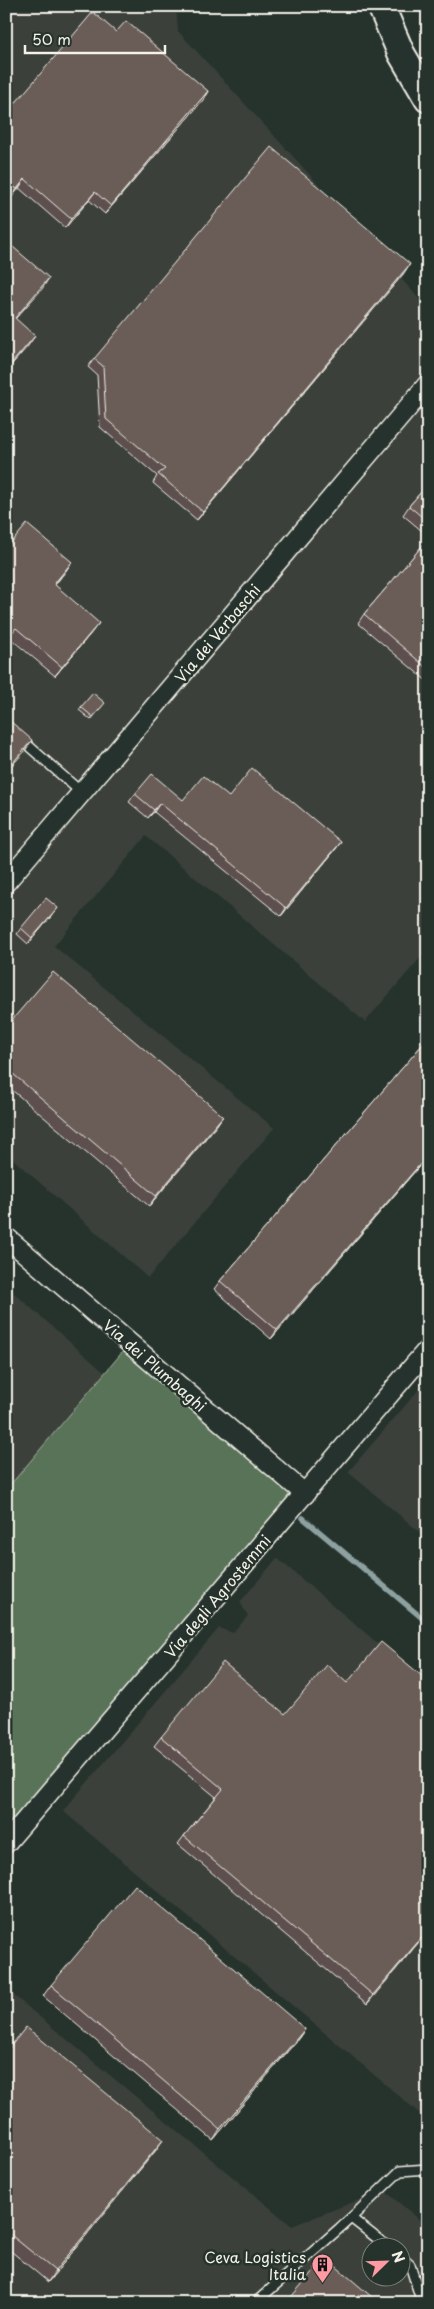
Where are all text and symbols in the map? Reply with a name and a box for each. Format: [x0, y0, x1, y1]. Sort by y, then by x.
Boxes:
scale bar [25, 22, 165, 54]
text: 50 m [32, 27, 71, 50]
street label: Via dei Verbaschi [169, 579, 265, 687]
street label: Via dei Plumbaghi [98, 1313, 212, 1417]
street label: Via degli Agrostemmi [158, 1529, 276, 1663]
north arrow [362, 2236, 412, 2286]
place label: Ceva Logistics Italia [204, 2245, 307, 2285]
text: N [387, 2248, 410, 2266]
building icon: Ceva Logistics Italia [310, 2253, 334, 2284]

